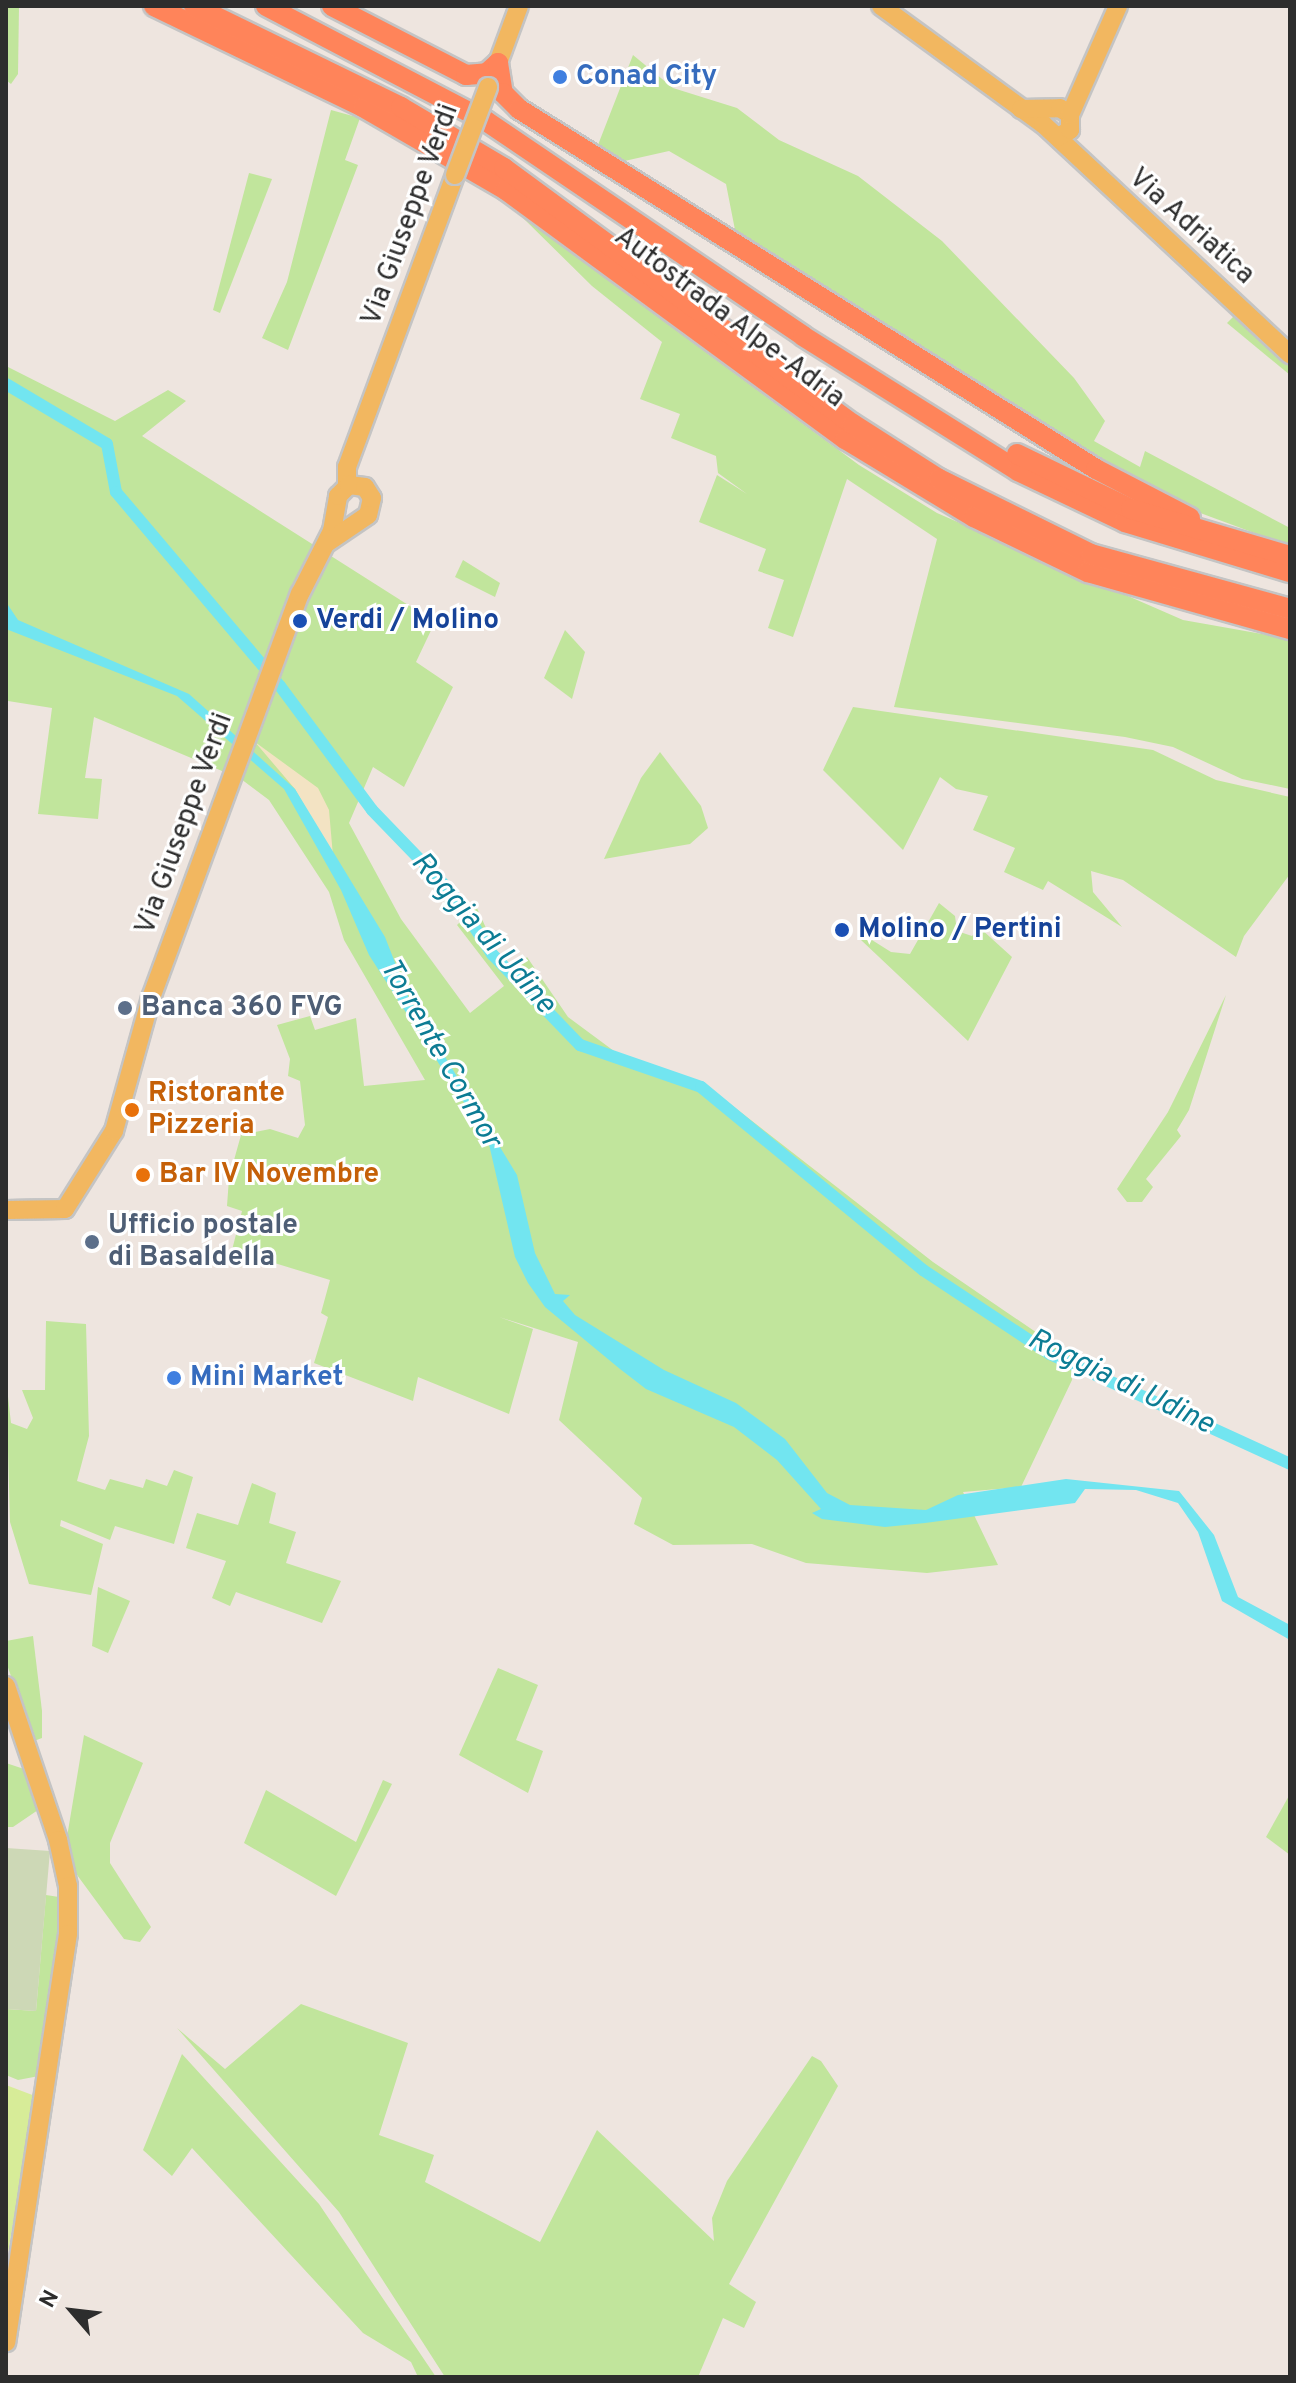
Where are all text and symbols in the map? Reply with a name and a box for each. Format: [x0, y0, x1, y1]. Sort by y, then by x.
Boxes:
place label: Conad City [576, 60, 717, 94]
marker: Conad City [551, 68, 569, 86]
street label: Via Giuseppe Verdi [355, 99, 467, 331]
street label: Via Adriatica [1121, 161, 1261, 293]
street label: Autostrada Alpe-Adria [607, 220, 851, 416]
place label: Verdi / Molino [316, 604, 499, 638]
marker: Verdi / Molino [291, 612, 309, 630]
street label: Via Giuseppe Verdi [129, 708, 241, 940]
water label: Roggia di Udine [402, 846, 562, 1022]
place label: Molino / Pertini [858, 913, 1062, 947]
marker: Molino / Pertini [833, 921, 851, 939]
water label: Torrente Cormor [370, 953, 508, 1155]
place label: Banca 360 FVG [141, 991, 343, 1025]
marker: Banca 360 FVG [116, 999, 134, 1017]
place label: Ristorante Pizzeria [148, 1077, 285, 1143]
marker: Ristorante Pizzeria [123, 1101, 141, 1119]
place label: Bar IV Novembre [159, 1158, 380, 1192]
marker: Bar IV Novembre [134, 1166, 152, 1184]
place label: Ufficio postale di Basaldella [108, 1209, 298, 1275]
marker: Ufficio postale di Basaldella [83, 1233, 101, 1251]
water label: Roggia di Udine [1021, 1322, 1219, 1444]
place label: Mini Market [190, 1361, 343, 1395]
marker: Mini Market [165, 1369, 183, 1387]
north arrow [32, 2271, 112, 2351]
text: N [35, 2286, 66, 2313]

